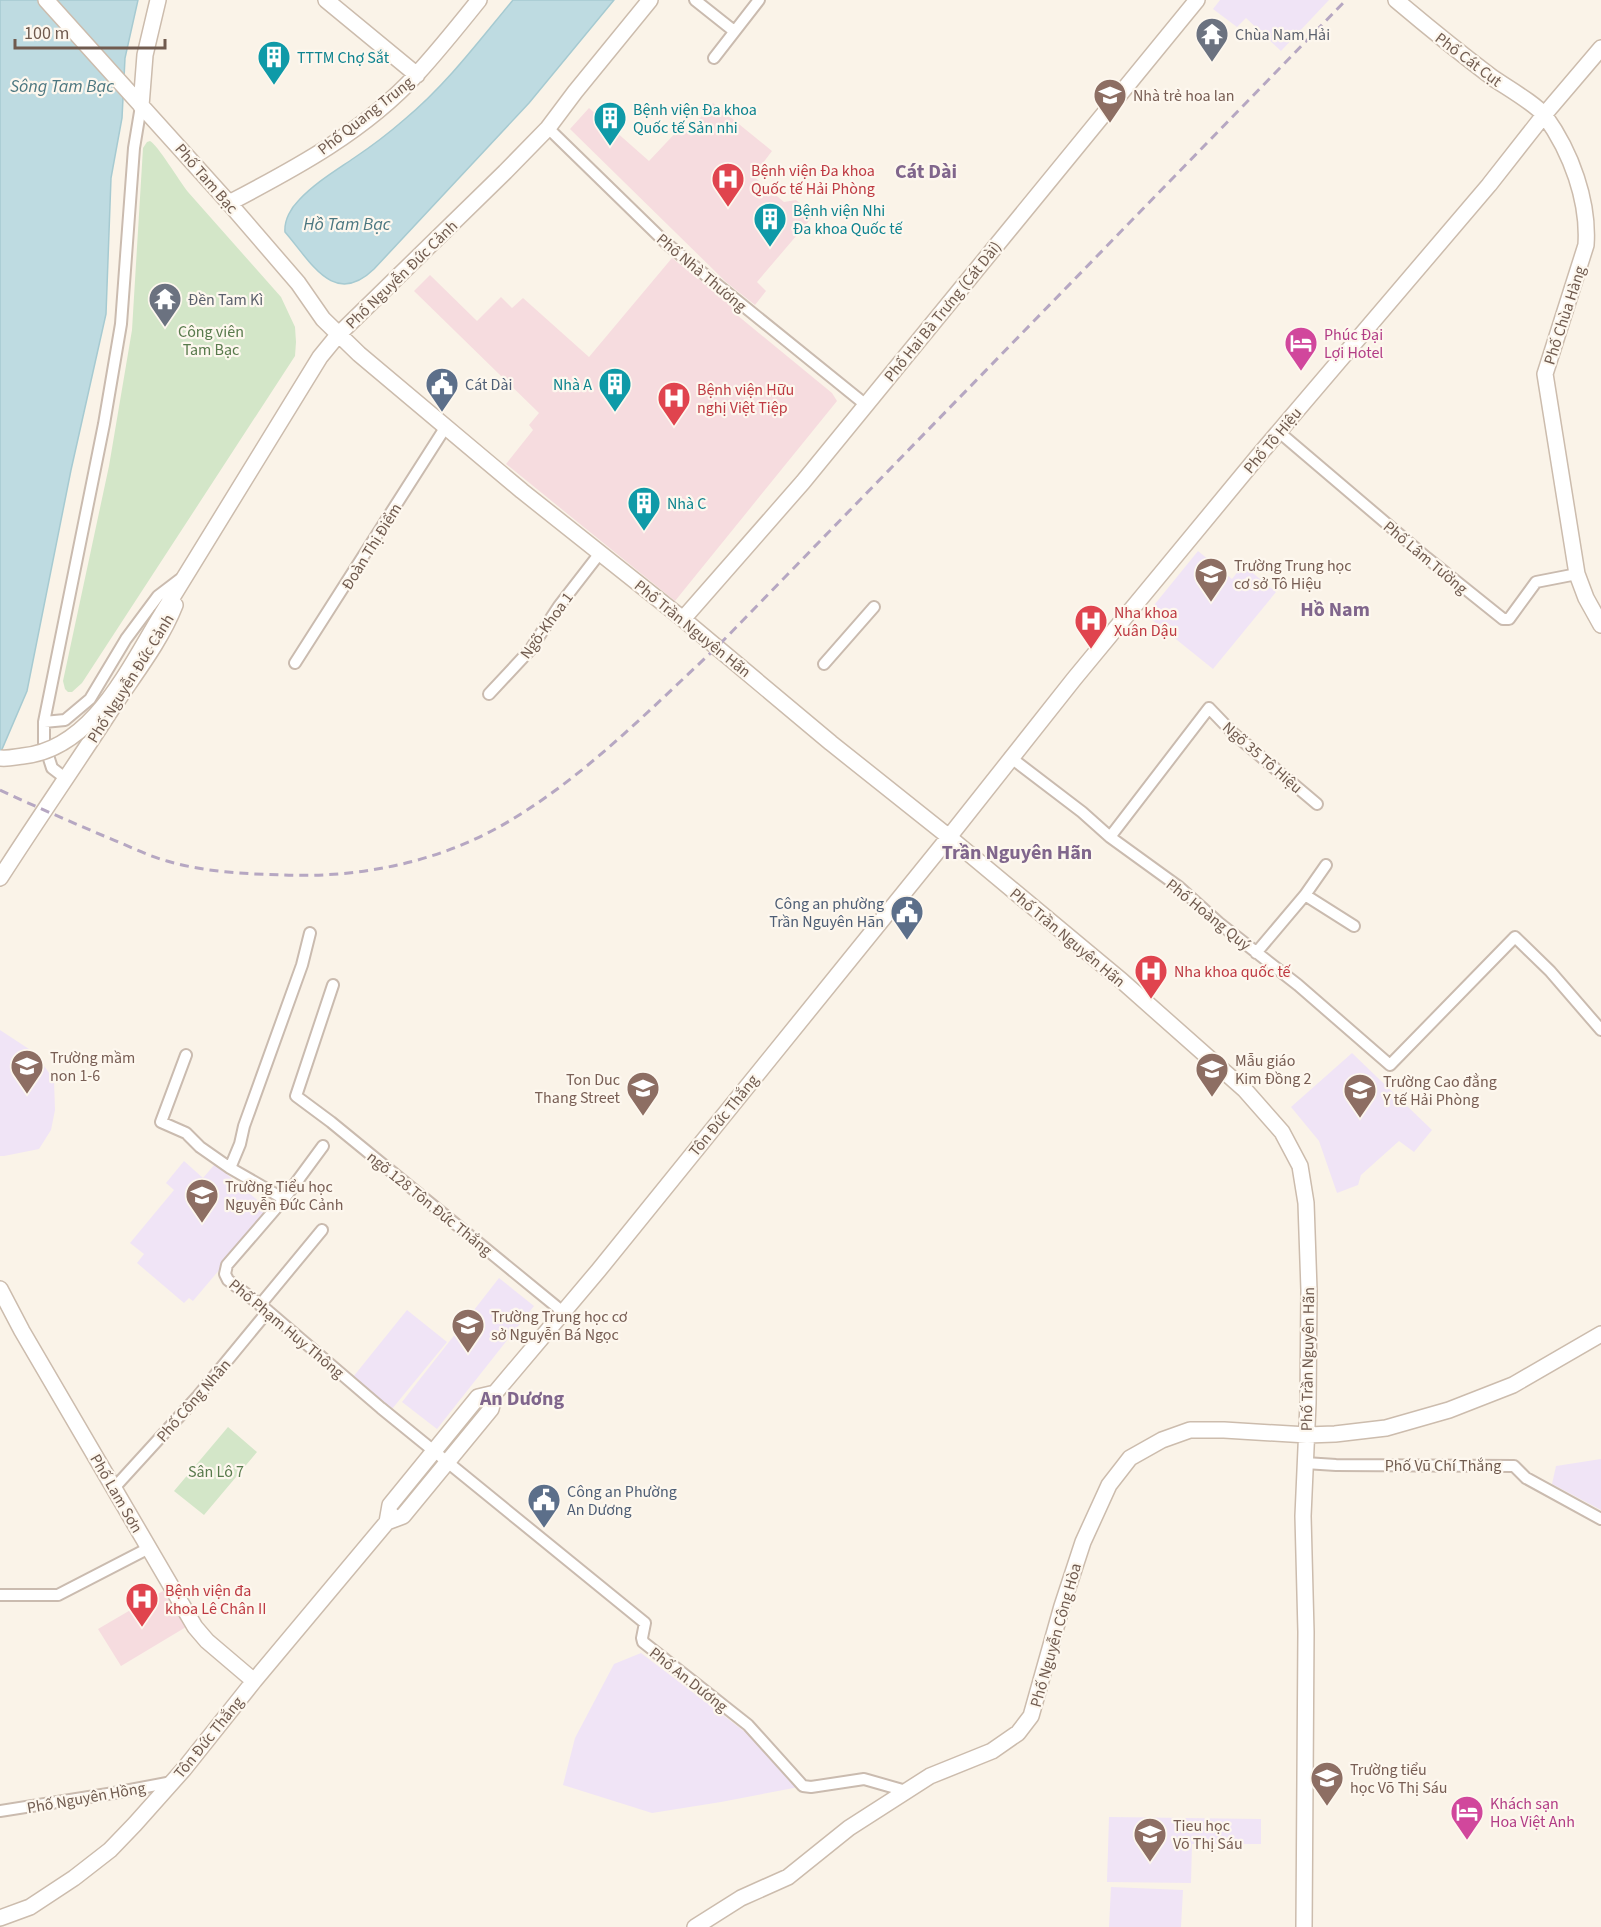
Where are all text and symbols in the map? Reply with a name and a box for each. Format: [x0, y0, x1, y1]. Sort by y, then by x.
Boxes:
scale bar [15, 12, 165, 50]
temple icon: Chùa Nam Hải [1194, 16, 1230, 63]
text: 100 m [24, 21, 69, 46]
place label: Chùa Nam Hải [1235, 24, 1330, 46]
street label: Phố Cát Cụt [1431, 27, 1507, 93]
building icon: TTTM Chợ Sắt [256, 39, 292, 86]
place label: TTTM Chợ Sắt [297, 47, 390, 69]
street label: Phố Quang Trung [313, 71, 418, 160]
water label: Sông Tam Bạc [10, 74, 114, 99]
school or university icon: Nhà trẻ hoa lan [1092, 77, 1128, 124]
place label: Nhà trẻ hoa lan [1133, 85, 1235, 107]
place label: Bệnh viện Đa khoa Quốc tế Sản nhi [633, 99, 757, 139]
building icon: Bệnh viện Đa khoa Quốc tế Sản nhi [592, 100, 628, 147]
street label: Phố Tam Bạc [170, 139, 243, 218]
district label: Cát Dài [895, 158, 957, 186]
place label: Bệnh viện Đa khoa Quốc tế Hải Phòng [751, 160, 875, 200]
hospital icon: Bệnh viện Đa khoa Quốc tế Hải Phòng [710, 161, 746, 208]
place label: Bệnh viện Nhi Đa khoa Quốc tế [793, 200, 903, 240]
building icon: Bệnh viện Nhi Đa khoa Quốc tế [752, 201, 788, 248]
water label: Hồ Tam Bạc [303, 212, 391, 237]
street label: Phố Nguyễn Đức Cảnh [341, 215, 463, 334]
street label: Phố Nhà Thương [652, 229, 751, 317]
street label: Phố Hai Bà Trưng (Cát Dài) [879, 237, 1006, 387]
street label: Phố Chùa Hàng [1539, 263, 1591, 368]
temple icon: Đền Tam Kì [147, 281, 183, 328]
place label: Đền Tam Kì [188, 289, 263, 311]
park label: Công viên Tam Bạc [178, 321, 244, 361]
place label: Phúc Đại Lợi Hotel [1324, 324, 1383, 364]
hotel icon: Phúc Đại Lợi Hotel [1283, 325, 1319, 372]
public building icon: Cát Dài [424, 366, 460, 413]
building icon: Nhà A [597, 366, 633, 413]
place label: Cát Dài [465, 374, 512, 396]
place label: Nhà A [553, 374, 592, 396]
place label: Bệnh viện Hữu nghị Việt Tiệp [697, 379, 794, 419]
hospital icon: Bệnh viện Hữu nghị Việt Tiệp [656, 380, 692, 427]
street label: Phố Tô Hiệu [1239, 403, 1307, 478]
building icon: Nhà C [626, 485, 662, 532]
place label: Nhà C [667, 493, 706, 515]
street label: Đoàn Thị Điểm [336, 499, 407, 594]
street label: Phố Lâm Tường [1378, 516, 1472, 600]
place label: Trường Trung học cơ sở Tô Hiệu [1234, 555, 1352, 595]
school or university icon: Trường Trung học cơ sở Tô Hiệu [1193, 556, 1229, 603]
street label: Phố Trần Nguyên Hãn [629, 575, 755, 683]
street label: Ngõ-Khoa 1 [515, 588, 579, 663]
district label: Hồ Nam [1300, 596, 1370, 624]
place label: Nha khoa Xuân Dậu [1114, 602, 1177, 642]
hospital icon: Nha khoa Xuân Dậu [1073, 603, 1109, 650]
street label: Phố Nguyễn Đức Cảnh [82, 610, 179, 747]
street label: Ngõ 35 Tô Hiệu [1218, 717, 1307, 799]
district label: Trần Nguyên Hãn [942, 839, 1092, 867]
street label: Phố Hoàng Quý [1161, 874, 1256, 956]
street label: Phố Trần Nguyên Hãn [1005, 883, 1130, 993]
place label: Công an phường Trần Nguyên Hãn [769, 893, 884, 933]
public building icon: Công an phường Trần Nguyên Hãn [889, 894, 925, 941]
hospital icon: Nha khoa quốc tế [1133, 953, 1169, 1000]
place label: Nha khoa quốc tế [1174, 961, 1292, 983]
place label: Trường mầm non 1-6 [50, 1047, 135, 1087]
school or university icon: Trường mầm non 1-6 [9, 1048, 45, 1095]
place label: Mẫu giáo Kim Đồng 2 [1235, 1050, 1312, 1090]
school or university icon: Mẫu giáo Kim Đồng 2 [1194, 1051, 1230, 1098]
place label: Ton Duc Thang Street [535, 1069, 621, 1109]
school or university icon: Ton Duc Thang Street [625, 1070, 661, 1117]
street label: Tôn Đức Thắng [684, 1070, 764, 1161]
place label: Trường Cao đẳng Y tế Hải Phòng [1382, 1071, 1497, 1111]
school or university icon: Trường Cao đẳng Y tế Hải Phòng [1342, 1072, 1378, 1119]
street label: ngõ 128 Tôn Đức Thắng [362, 1146, 497, 1261]
place label: Trường Tiểu học Nguyễn Đức Cảnh [225, 1176, 343, 1216]
school or university icon: Trường Tiểu học Nguyễn Đức Cảnh [184, 1177, 220, 1224]
street label: Phố Phạm Huy Thông [224, 1274, 349, 1384]
street label: Phố Trần Nguyên Hãn [1296, 1287, 1320, 1431]
place label: Trường Trung học cơ sở Nguyễn Bá Ngọc [491, 1306, 628, 1346]
school or university icon: Trường Trung học cơ sở Nguyễn Bá Ngọc [450, 1307, 486, 1354]
street label: Phố Công Nhân [152, 1354, 236, 1447]
district label: An Dương [479, 1385, 564, 1413]
street label: Phố Lam Sơn [85, 1450, 148, 1537]
street label: Phố Vũ Chí Thắng [1385, 1455, 1501, 1477]
park label: Sân Lô 7 [188, 1461, 244, 1483]
place label: Công an Phường An Dương [567, 1481, 677, 1521]
public building icon: Công an Phường An Dương [526, 1482, 562, 1529]
street label: Phố Nguyễn Công Hòa [1025, 1561, 1087, 1710]
place label: Bệnh viện đa khoa Lê Chân II [165, 1580, 266, 1620]
hospital icon: Bệnh viện đa khoa Lê Chân II [124, 1581, 160, 1628]
street label: Phố An Dương [644, 1642, 732, 1717]
street label: Tôn Đức Thắng [169, 1692, 249, 1783]
place label: Trường tiểu học Võ Thị Sáu [1350, 1759, 1447, 1799]
school or university icon: Trường tiểu học Võ Thị Sáu [1309, 1760, 1345, 1807]
street label: Phố Nguyên Hồng [25, 1777, 147, 1819]
place label: Khách sạn Hoa Việt Anh [1490, 1793, 1575, 1833]
hotel icon: Khách sạn Hoa Việt Anh [1449, 1794, 1485, 1841]
place label: Tieu học Võ Thị Sáu [1173, 1815, 1243, 1855]
school or university icon: Tieu học Võ Thị Sáu [1132, 1816, 1168, 1863]

